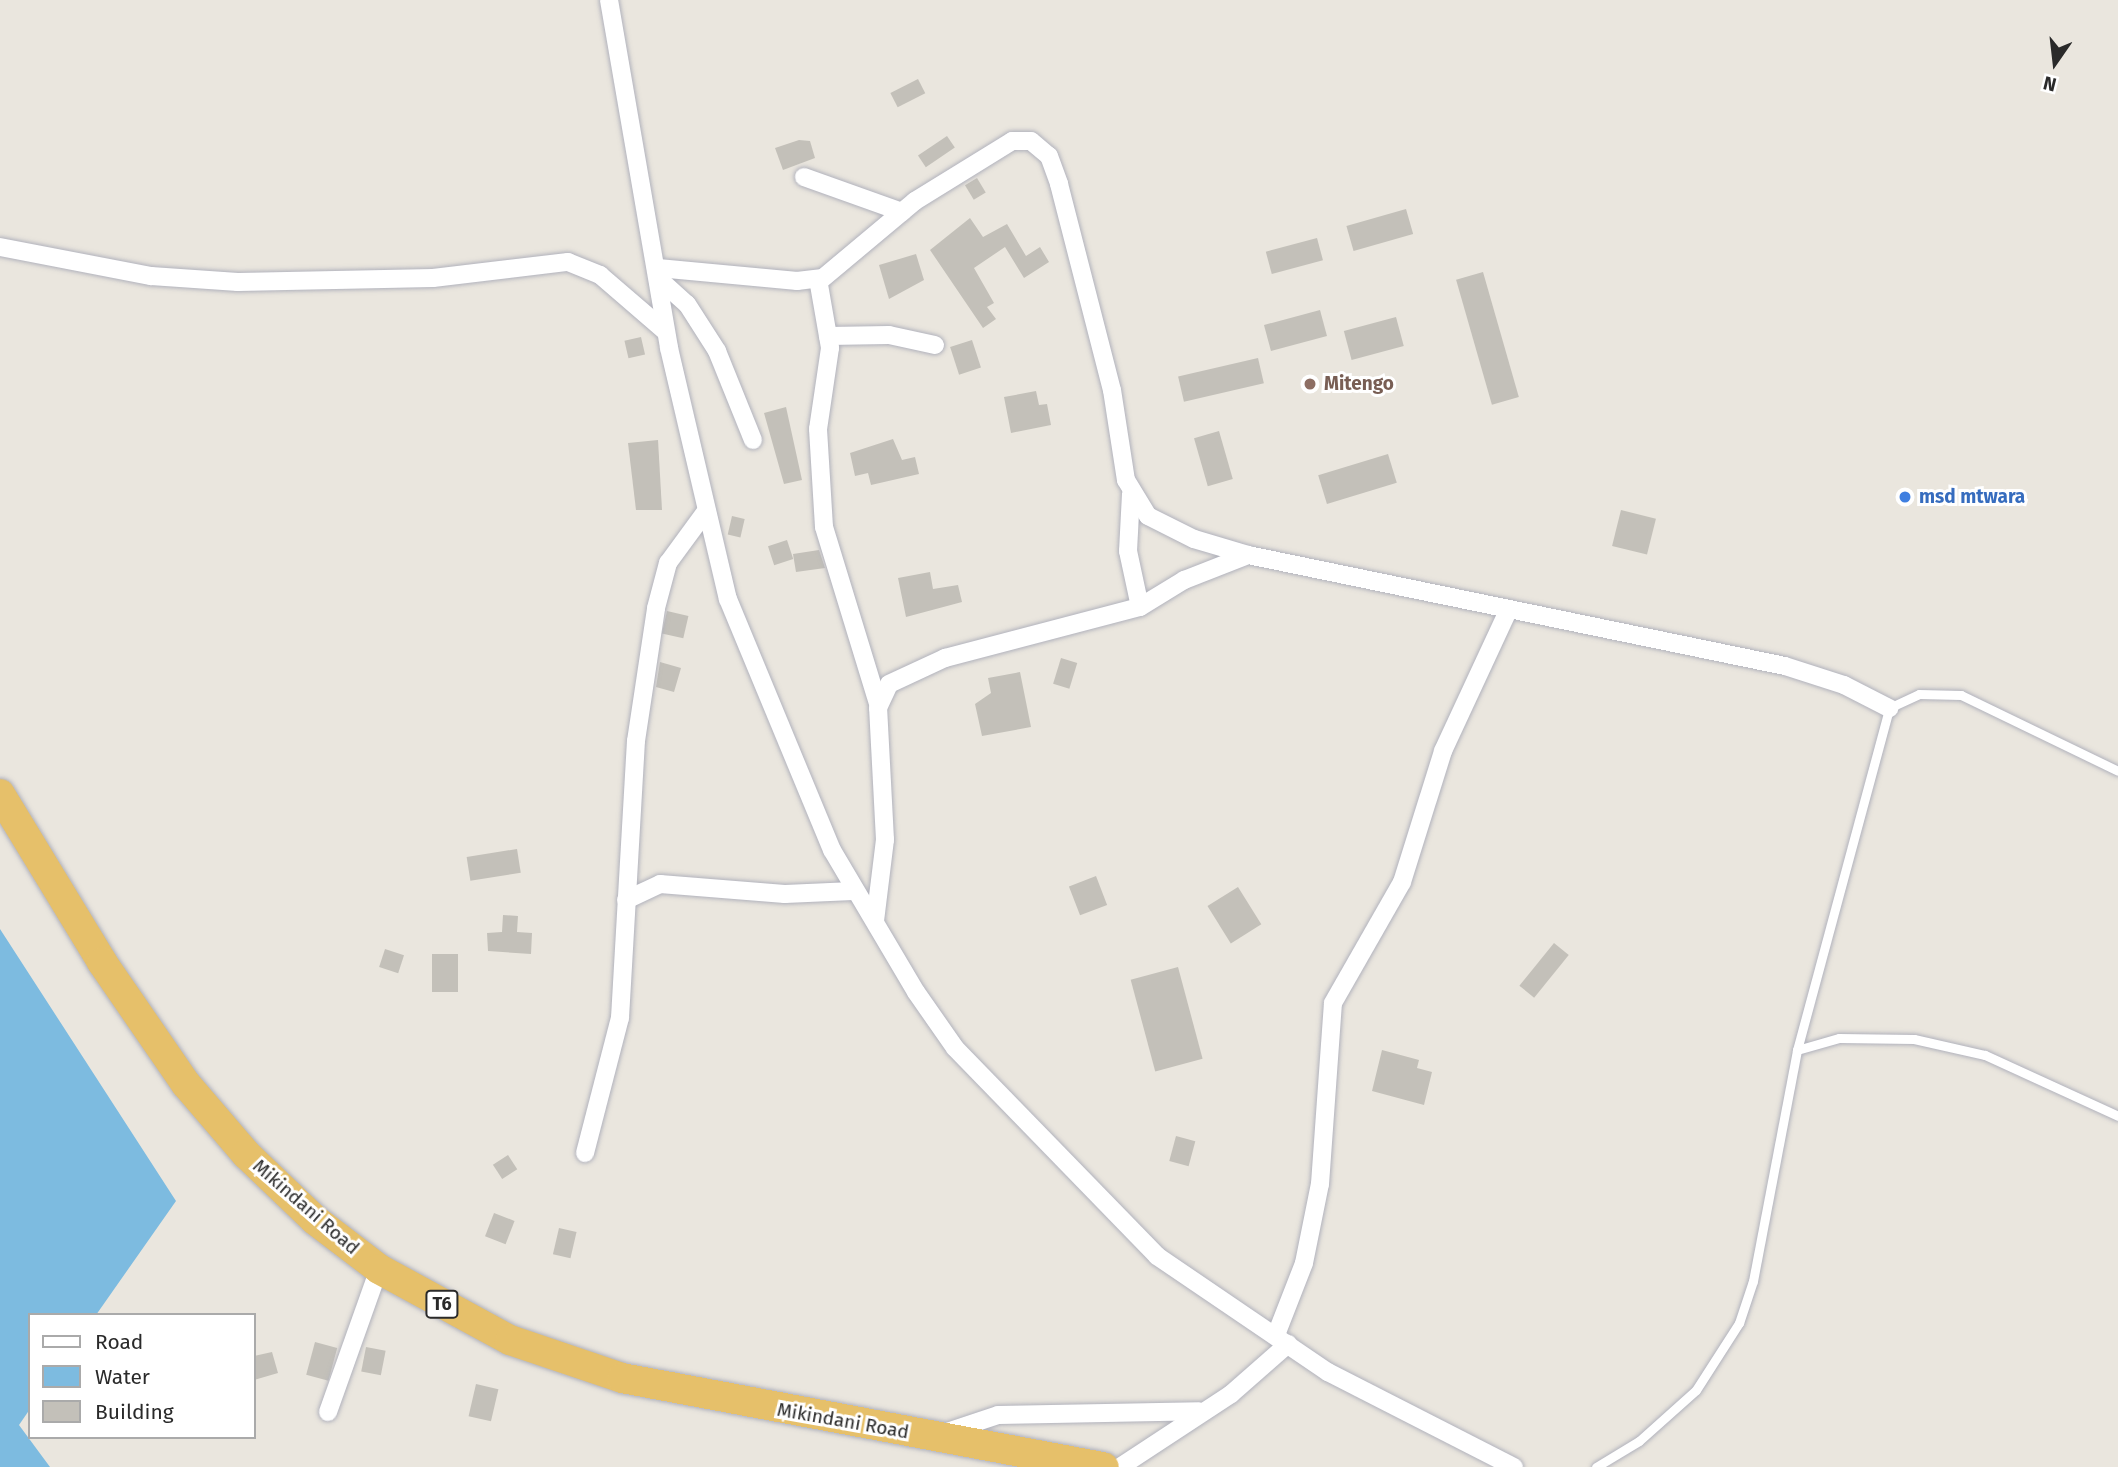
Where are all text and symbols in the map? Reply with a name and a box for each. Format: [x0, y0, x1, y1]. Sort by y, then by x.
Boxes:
north arrow [2020, 28, 2090, 98]
text: N [2041, 71, 2059, 97]
place label: Mitengo [1324, 373, 1394, 395]
marker: Mitengo [1302, 376, 1318, 392]
place label: msd mtwara [1919, 486, 2025, 508]
marker: msd mtwara [1897, 489, 1913, 505]
street label: Mikindani Road [248, 1155, 364, 1259]
road number: T6 [424, 1289, 460, 1318]
legend [28, 1313, 256, 1439]
text: Road [95, 1329, 143, 1355]
text: Water [95, 1364, 150, 1390]
street label: Mikindani Road [775, 1398, 911, 1444]
text: Building [95, 1399, 174, 1425]

